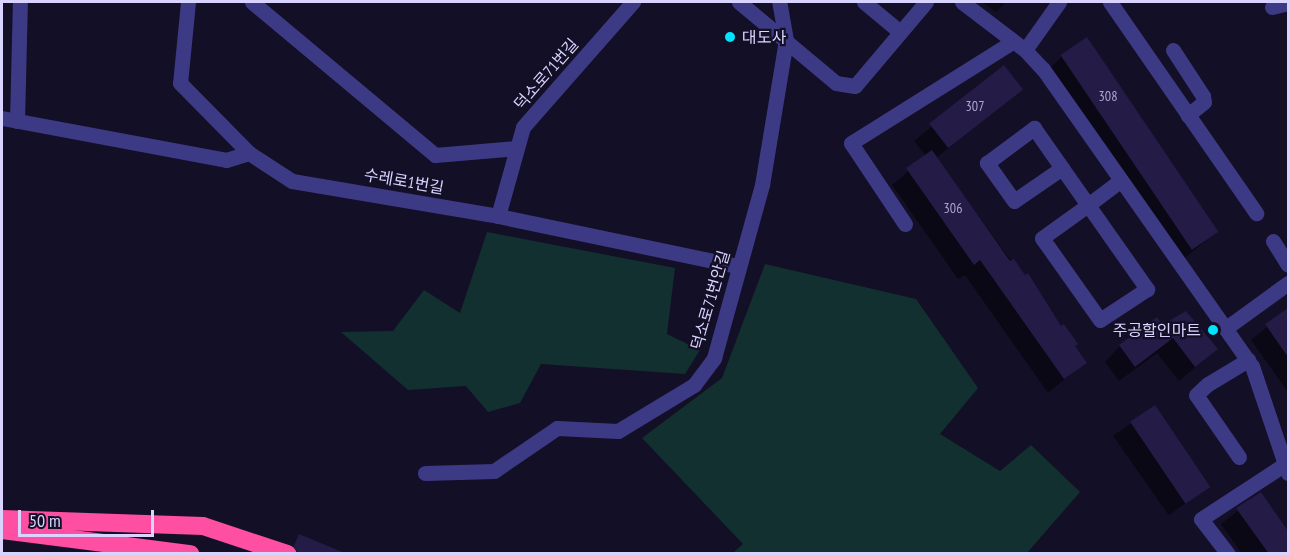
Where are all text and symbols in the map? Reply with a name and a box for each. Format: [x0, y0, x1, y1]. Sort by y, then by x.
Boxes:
place label: 대도사 [742, 27, 786, 47]
marker: 대도사 [723, 30, 737, 44]
street label: 덕소로71번길 [510, 34, 582, 114]
house number: 308 [1099, 88, 1117, 104]
house number: 307 [966, 98, 984, 114]
street label: 수레로1번길 [363, 165, 445, 197]
house number: 306 [944, 200, 962, 216]
street label: 덕소로71번안길 [687, 248, 733, 352]
place label: 주공할인마트 [1113, 320, 1201, 340]
marker: 주공할인마트 [1206, 323, 1220, 337]
scale bar [21, 498, 158, 536]
text: 50 m [29, 509, 61, 532]

